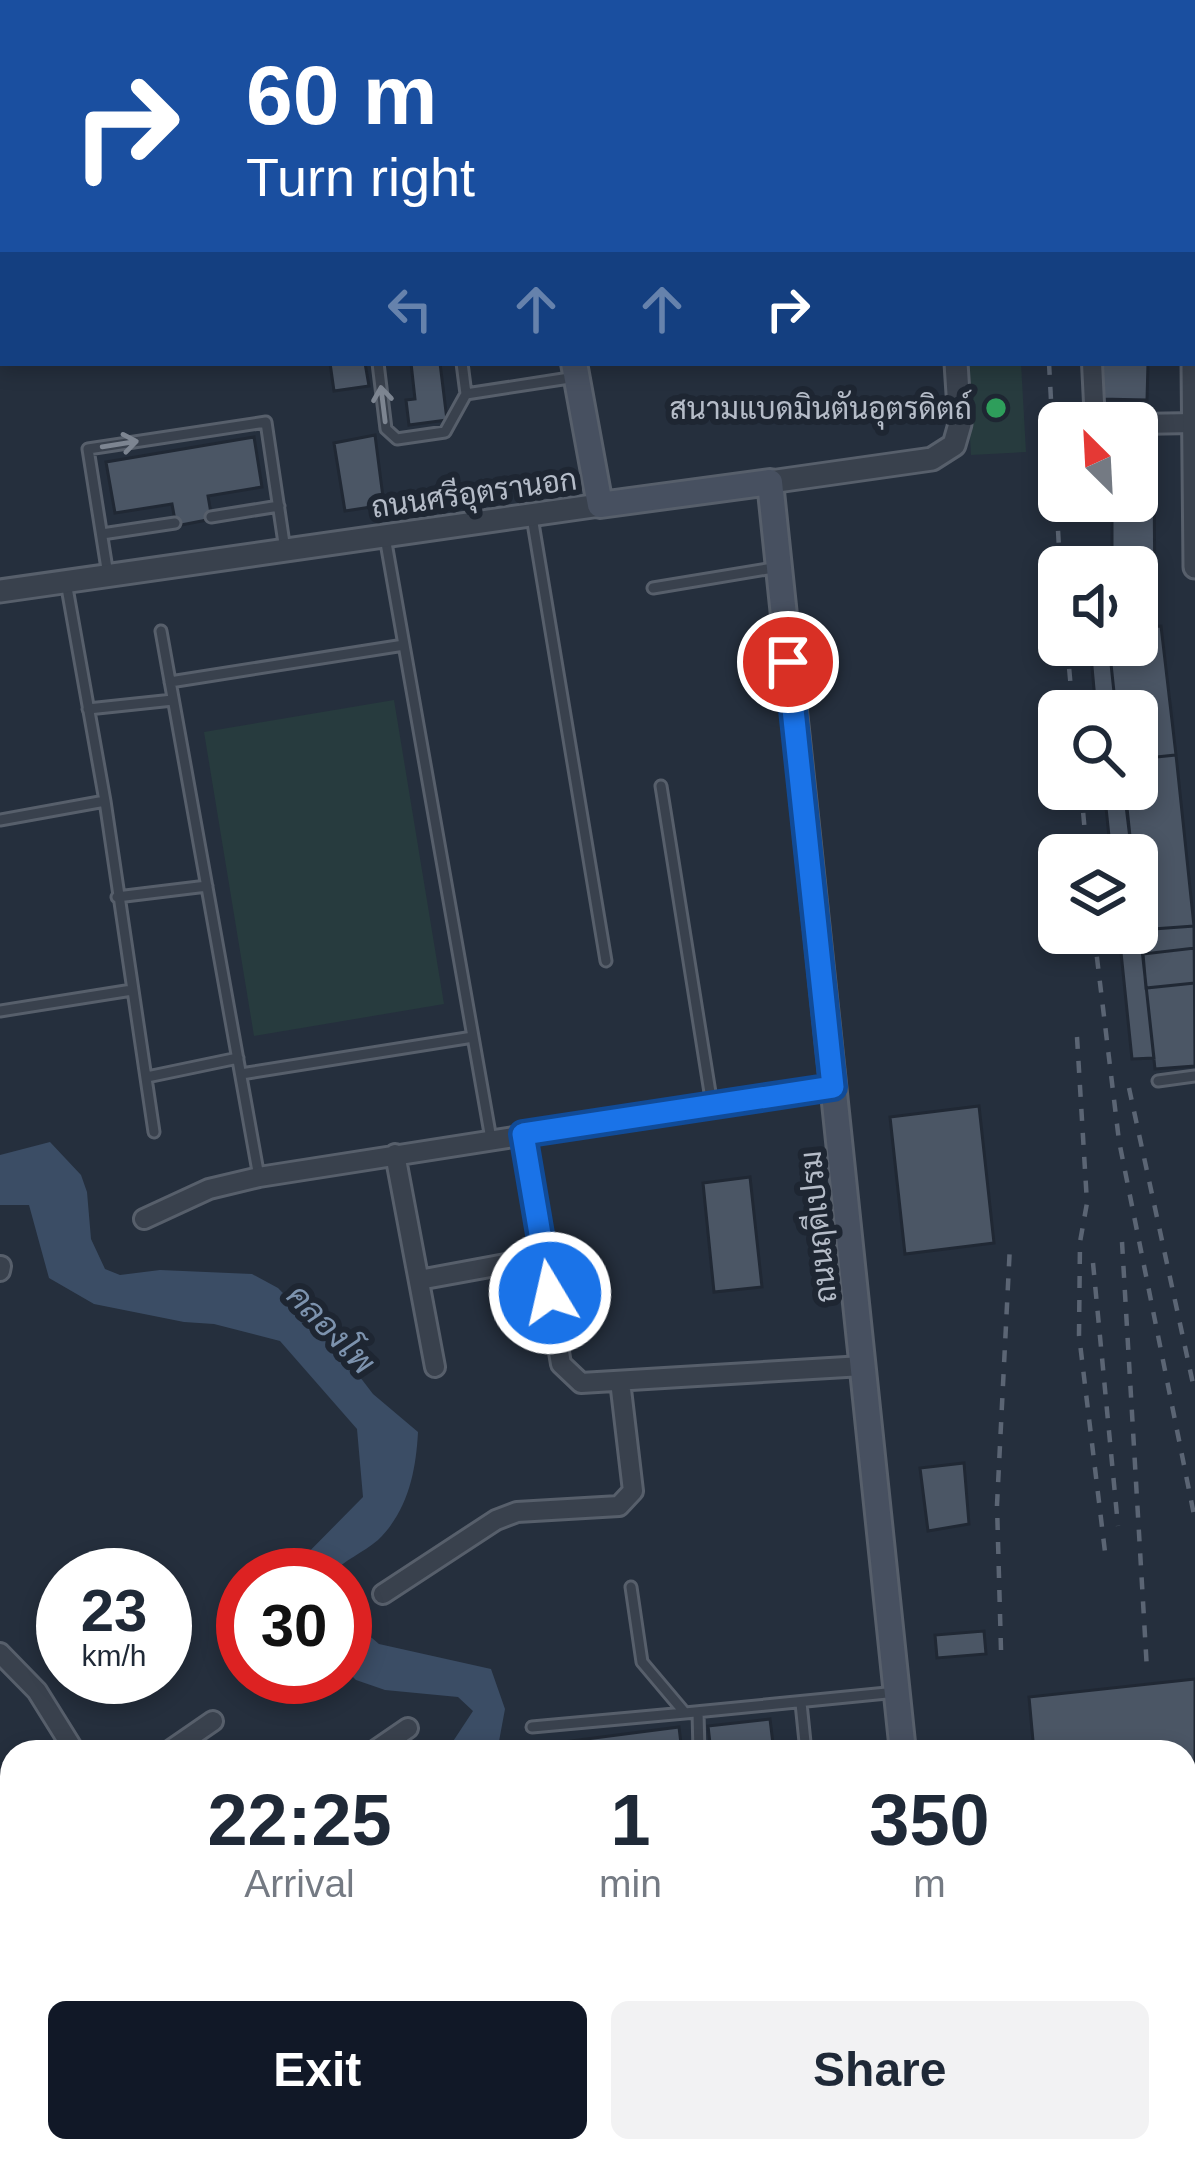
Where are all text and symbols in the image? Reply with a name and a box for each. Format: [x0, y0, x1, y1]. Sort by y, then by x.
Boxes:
icon: right [48, 48, 204, 204]
text: 60 m [246, 48, 437, 142]
text: Turn right [246, 147, 475, 207]
icon: left [377, 276, 443, 342]
icon: ahead [503, 276, 569, 342]
icon: ahead [629, 276, 695, 342]
icon: right [755, 276, 821, 342]
one-way arrow [371, 385, 394, 424]
place label: สนามแบดมินตันอุตรดิตถ์ [669, 389, 972, 430]
marker: สนามแบดมินตันอุตรดิตถ์ [983, 395, 1009, 421]
north arrow [1038, 402, 1158, 522]
map controls [1038, 402, 1158, 954]
one-way arrow [100, 432, 139, 455]
street label: ถนนศรีอุตรานอก [369, 460, 580, 529]
button: sound [1038, 546, 1158, 666]
pin [737, 611, 839, 713]
icon: arrive [755, 629, 821, 695]
button: search [1038, 690, 1158, 810]
button: layers [1038, 834, 1158, 954]
street label: ถนนฤดีเปรม [792, 1149, 844, 1305]
position arrow [487, 1230, 613, 1356]
water label: คลองโพ [280, 1275, 384, 1381]
speed limit sign: 30 [216, 1548, 372, 1704]
text: 23 [81, 1577, 147, 1644]
text: km/h [81, 1639, 147, 1672]
text: 22:25 [207, 1780, 392, 1860]
text: 1 [610, 1780, 651, 1860]
text: 350 [869, 1780, 990, 1860]
text: Arrival [244, 1862, 355, 1905]
text: min [599, 1862, 662, 1905]
text: m [913, 1862, 946, 1905]
button: Exit [48, 2001, 587, 2139]
button: Share [611, 2001, 1149, 2139]

